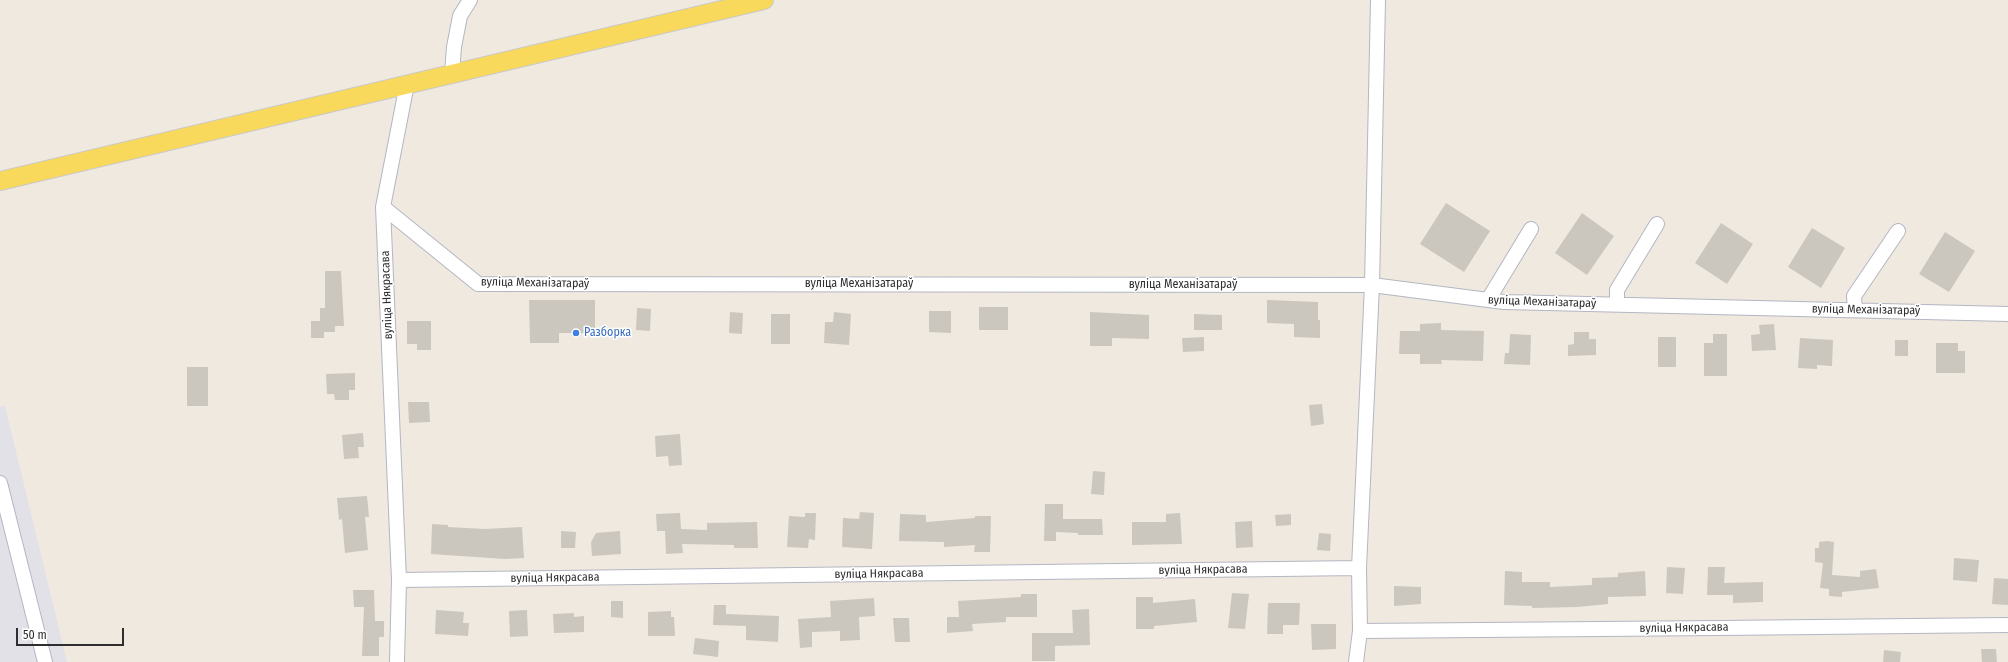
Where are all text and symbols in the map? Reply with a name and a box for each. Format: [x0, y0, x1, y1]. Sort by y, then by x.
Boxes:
street label: вуліца Някрасава [378, 250, 396, 340]
street label: вуліца Механізатараў [481, 275, 589, 291]
street label: вуліца Механізатараў [805, 277, 913, 291]
street label: вуліца Механізатараў [1129, 278, 1237, 292]
street label: вуліца Механізатараў [1487, 293, 1597, 311]
street label: вуліца Механізатараў [1812, 302, 1920, 318]
place label: Разборка [584, 326, 631, 340]
marker: Разборка [571, 328, 581, 338]
street label: вуліца Някрасава [1158, 562, 1248, 578]
street label: вуліца Някрасава [834, 566, 924, 582]
street label: вуліца Някрасава [510, 570, 600, 586]
scale bar [18, 620, 126, 646]
street label: вуліца Някрасава [1639, 620, 1729, 636]
text: 50 m [23, 628, 47, 642]

